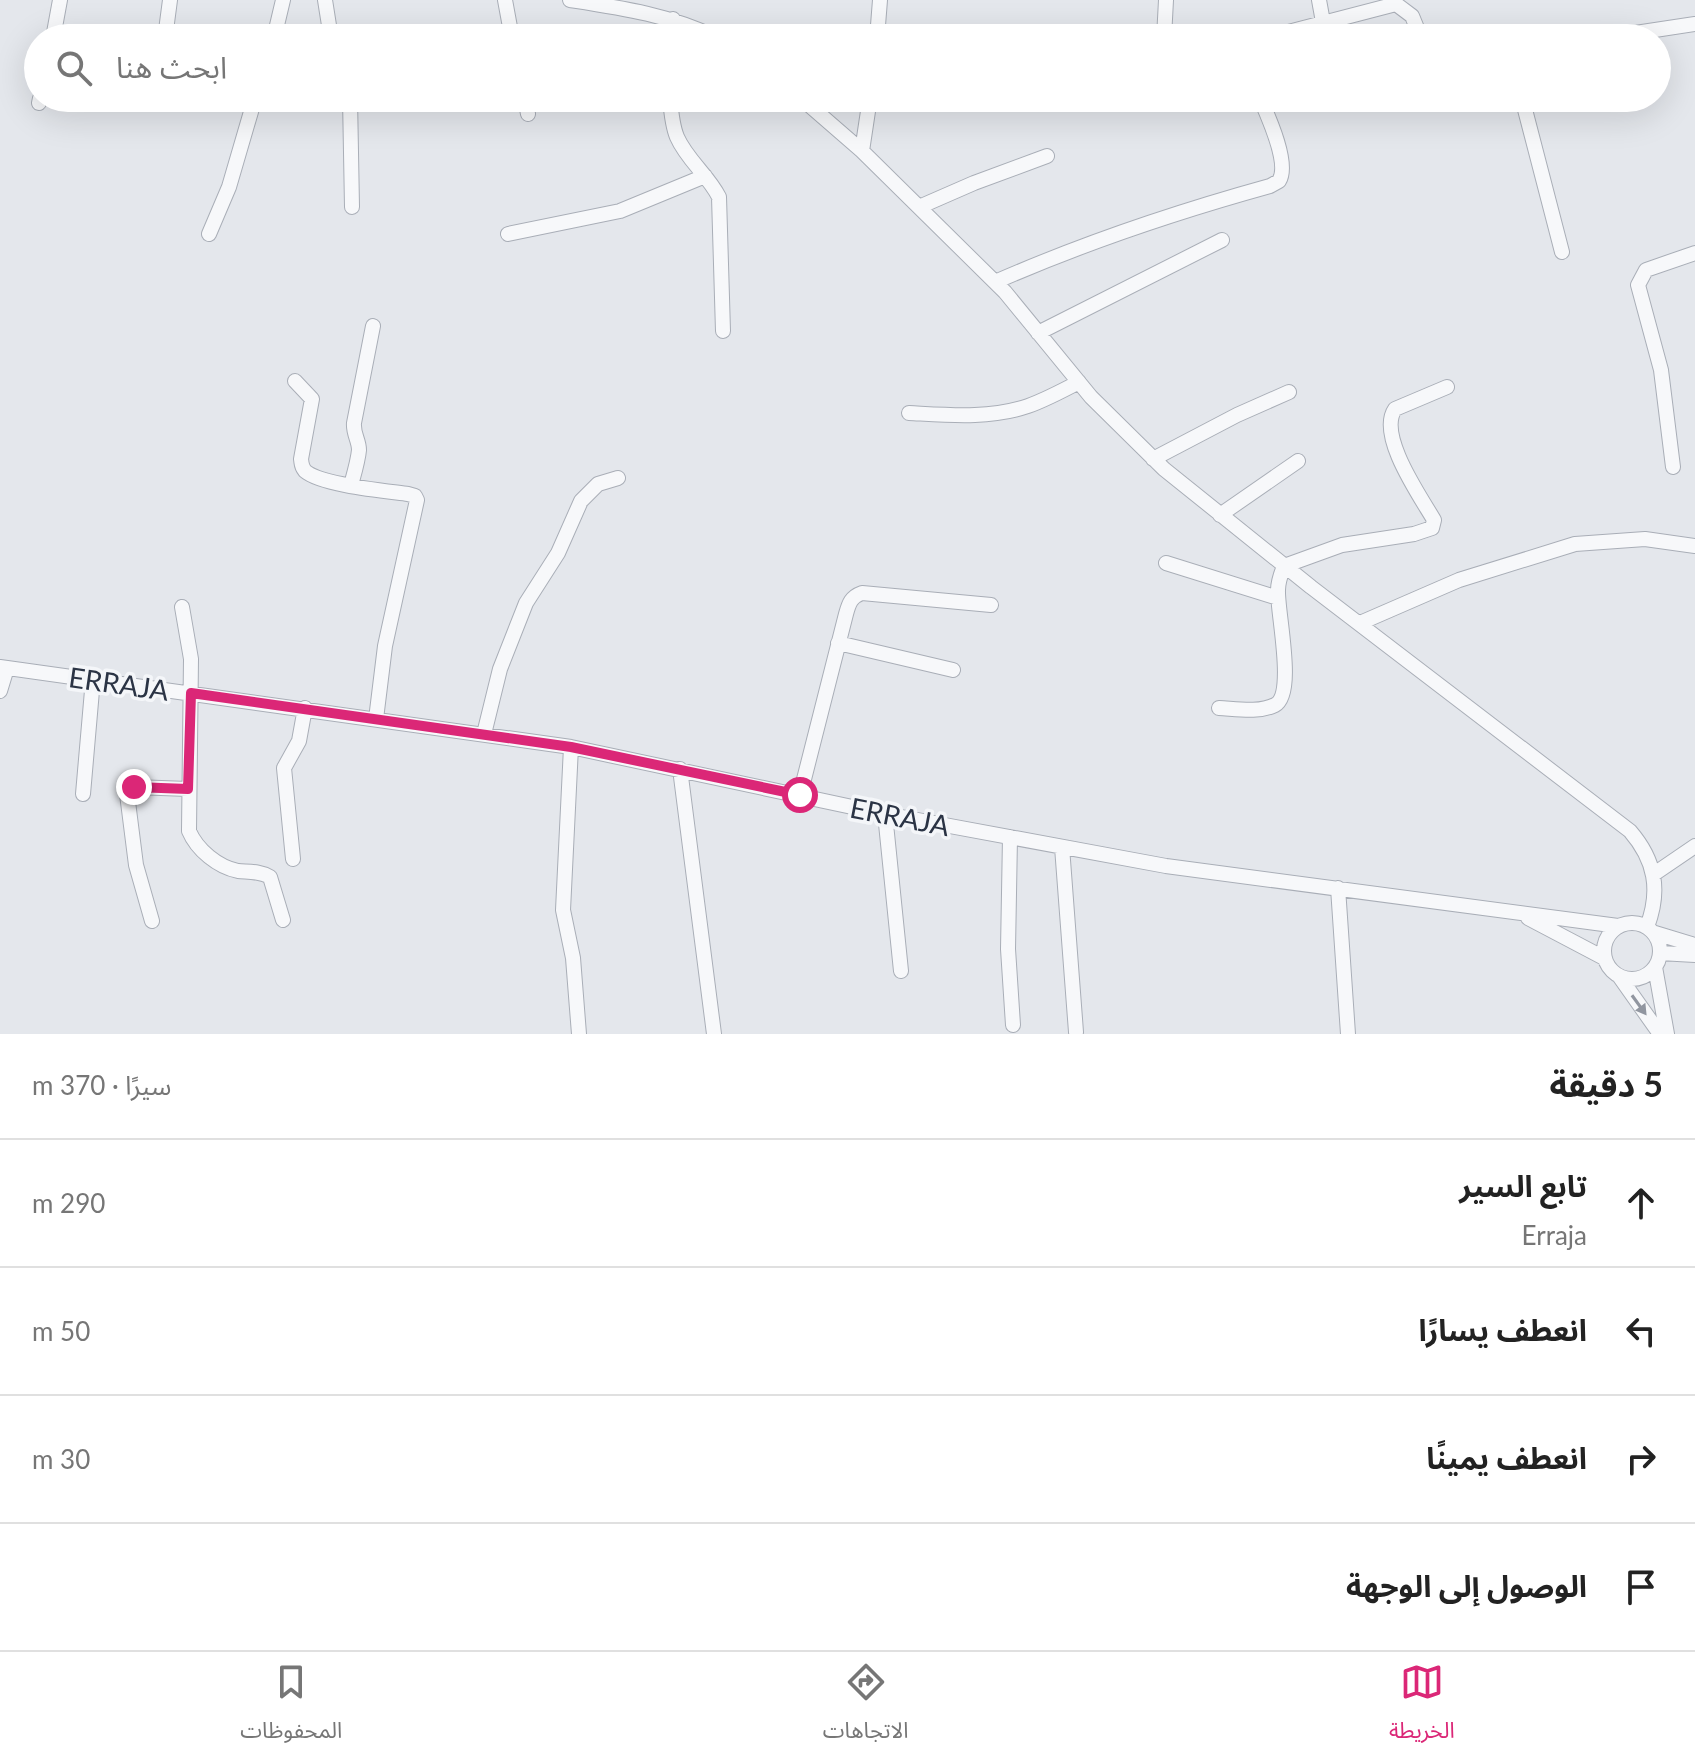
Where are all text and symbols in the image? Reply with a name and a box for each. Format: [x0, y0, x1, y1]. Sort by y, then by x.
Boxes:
search box [24, 24, 1671, 112]
icon: search [52, 46, 96, 90]
text: ابحث هنا [116, 48, 227, 84]
street label: ERRAJA [67, 659, 171, 707]
route end [116, 769, 152, 805]
route start [782, 777, 818, 813]
street label: ERRAJA [847, 790, 953, 842]
one-way arrow [1631, 994, 1647, 1015]
text: 5 دقيقة [1549, 1063, 1663, 1104]
text: سيرًا · 370 m [32, 1069, 171, 1101]
text: تابع السير [1459, 1167, 1587, 1203]
icon: ahead [1619, 1181, 1663, 1225]
text: 290 m [32, 1187, 105, 1219]
text: Erraja [1522, 1219, 1587, 1251]
icon: left [1619, 1309, 1663, 1353]
text: انعطف يسارًا [1419, 1311, 1587, 1347]
text: 50 m [32, 1315, 90, 1347]
icon: right [1619, 1437, 1663, 1481]
text: انعطف يمينًا [1426, 1439, 1587, 1475]
text: 30 m [32, 1443, 90, 1475]
icon: arrive [1619, 1565, 1663, 1609]
text: الوصول إلى الوجهة [1346, 1567, 1587, 1603]
tab: المحفوظات [240, 1660, 342, 1754]
tab: الاتجاهات [823, 1660, 909, 1754]
tab: الخريطة [1389, 1660, 1455, 1754]

